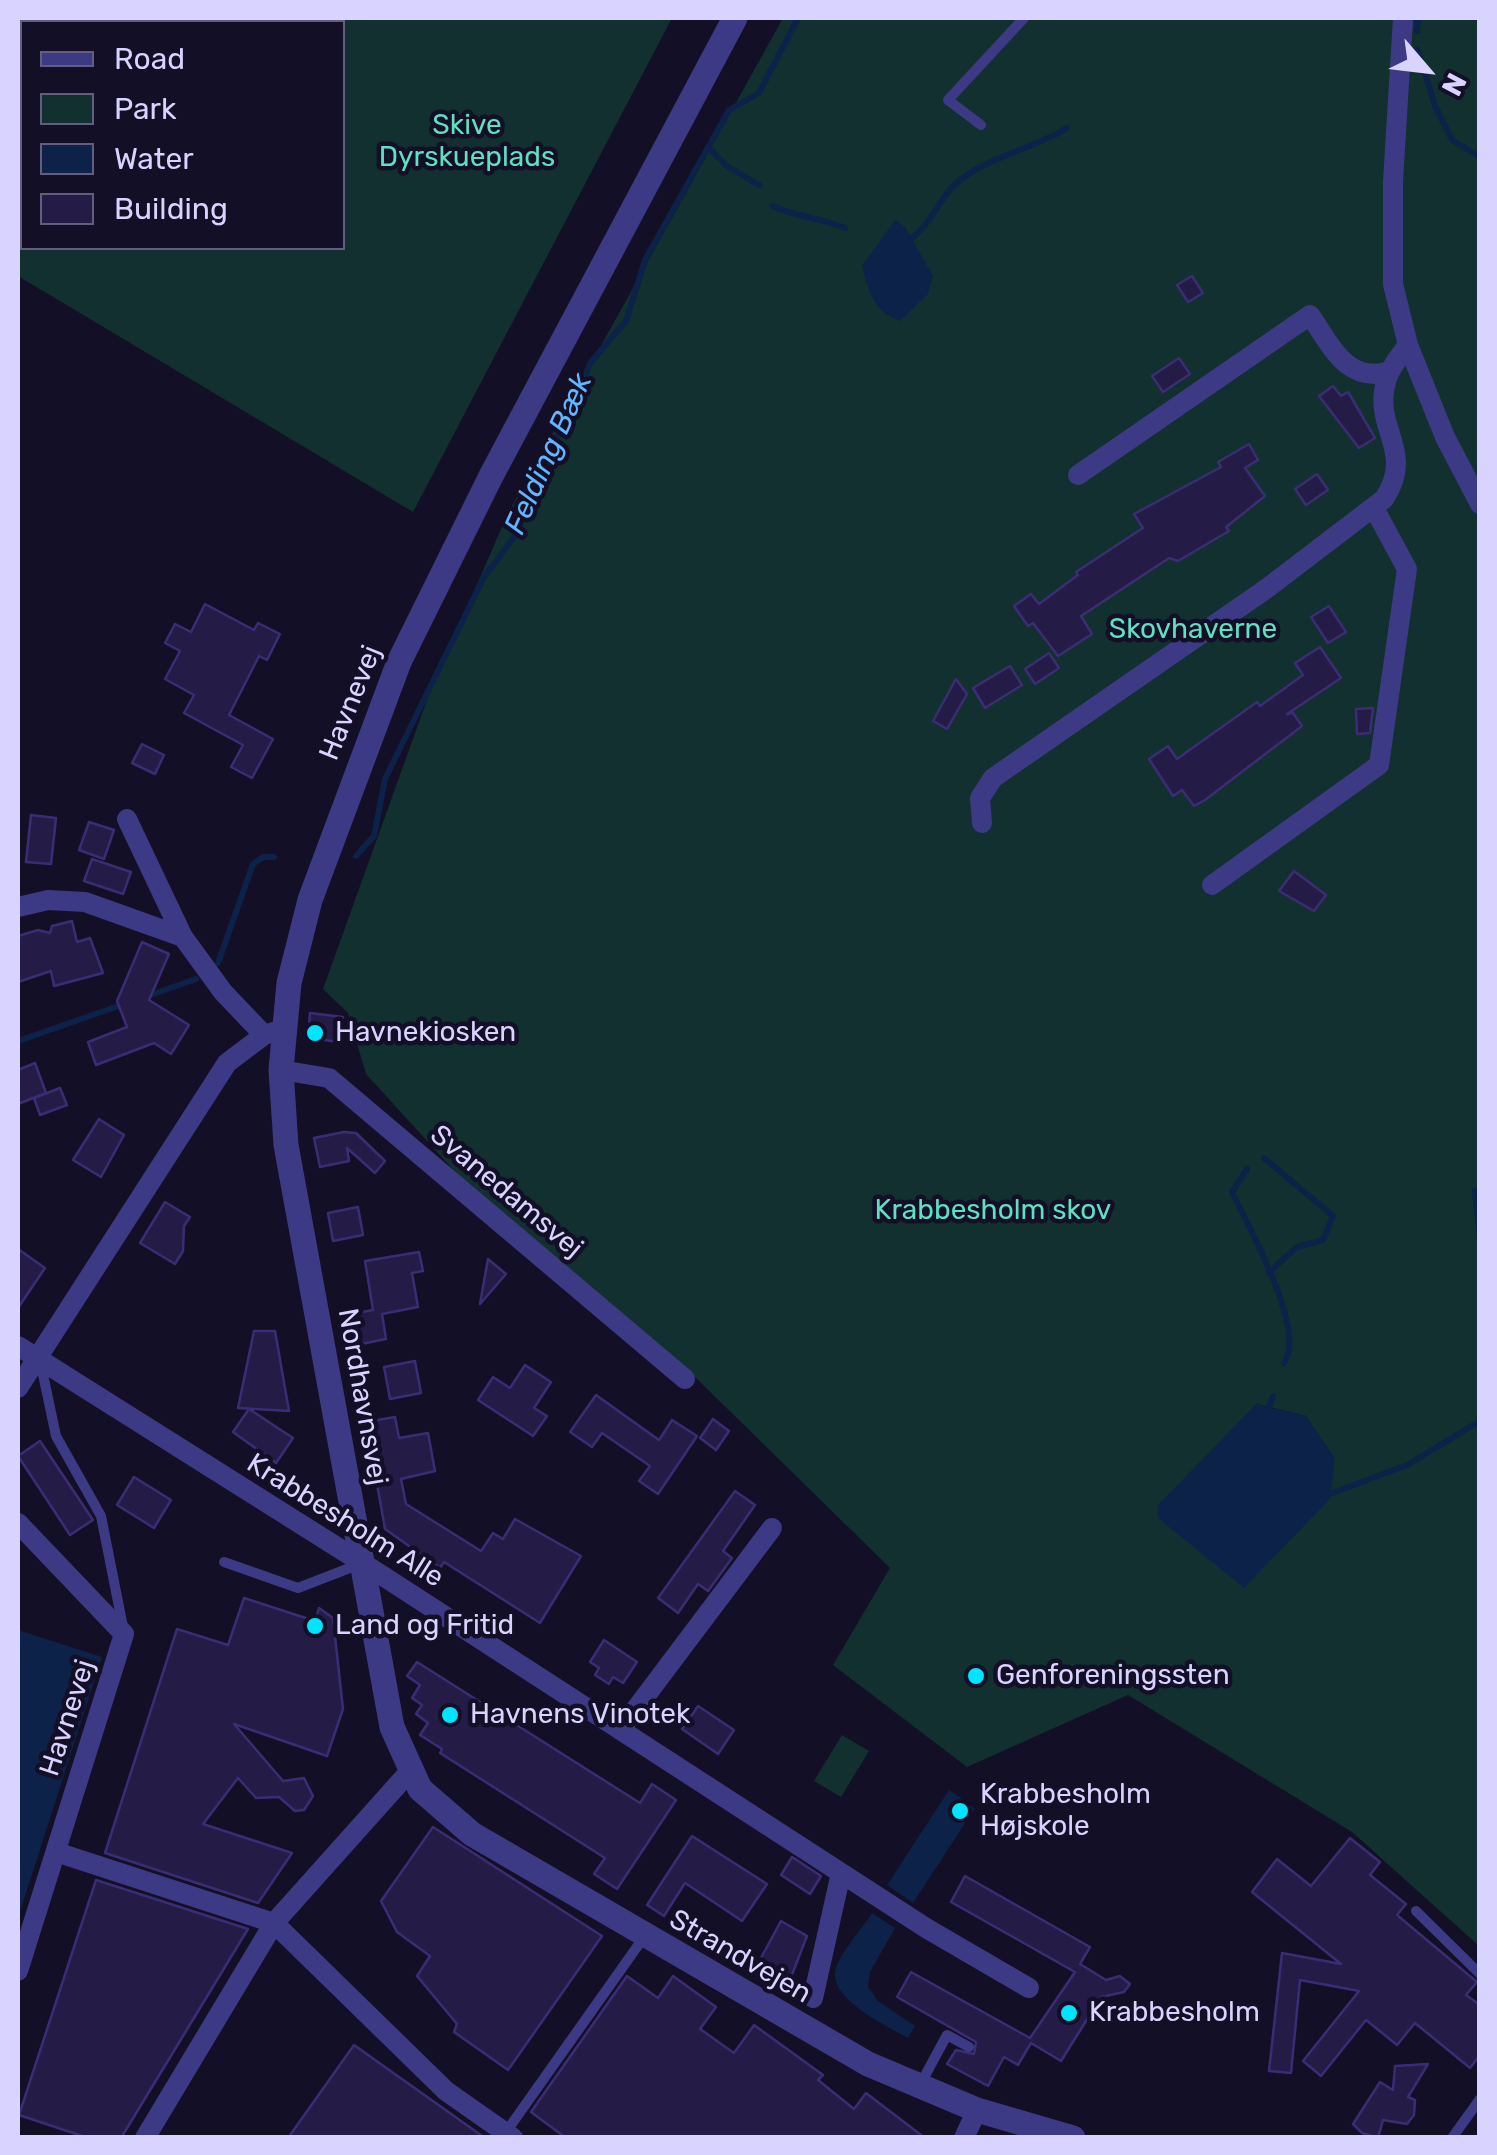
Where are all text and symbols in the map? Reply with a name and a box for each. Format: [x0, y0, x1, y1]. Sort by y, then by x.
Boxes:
legend [20, 20, 345, 250]
north arrow [1377, 20, 1477, 120]
text: Road [114, 41, 185, 77]
text: N [1435, 68, 1473, 101]
text: Park [114, 91, 176, 127]
park label: Skive Dyrskueplads [379, 109, 555, 175]
text: Water [114, 141, 194, 177]
text: Building [114, 191, 228, 227]
water label: Felding Bæk [498, 368, 600, 540]
park label: Skovhaverne [1109, 613, 1277, 647]
street label: Havnevej [313, 641, 389, 765]
place label: Havnekiosken [335, 1016, 516, 1050]
marker: Havnekiosken [304, 1022, 326, 1044]
street label: Svanedamsvej [423, 1118, 589, 1266]
park label: Krabbesholm skov [875, 1194, 1111, 1228]
street label: Nordhavnsvej [330, 1306, 394, 1488]
street label: Krabbesholm Alle [240, 1447, 450, 1595]
place label: Land og Fritid [335, 1609, 514, 1643]
marker: Land og Fritid [304, 1615, 326, 1637]
street label: Havnevej [33, 1655, 103, 1781]
place label: Genforeningssten [996, 1659, 1230, 1693]
marker: Genforeningssten [965, 1665, 987, 1687]
place label: Havnens Vinotek [470, 1698, 690, 1732]
marker: Havnens Vinotek [439, 1704, 461, 1726]
place label: Krabbesholm Højskole [980, 1778, 1151, 1844]
marker: Krabbesholm Højskole [949, 1800, 971, 1822]
street label: Strandvejen [663, 1903, 817, 2011]
place label: Krabbesholm [1089, 1996, 1260, 2030]
marker: Krabbesholm [1058, 2002, 1080, 2024]

